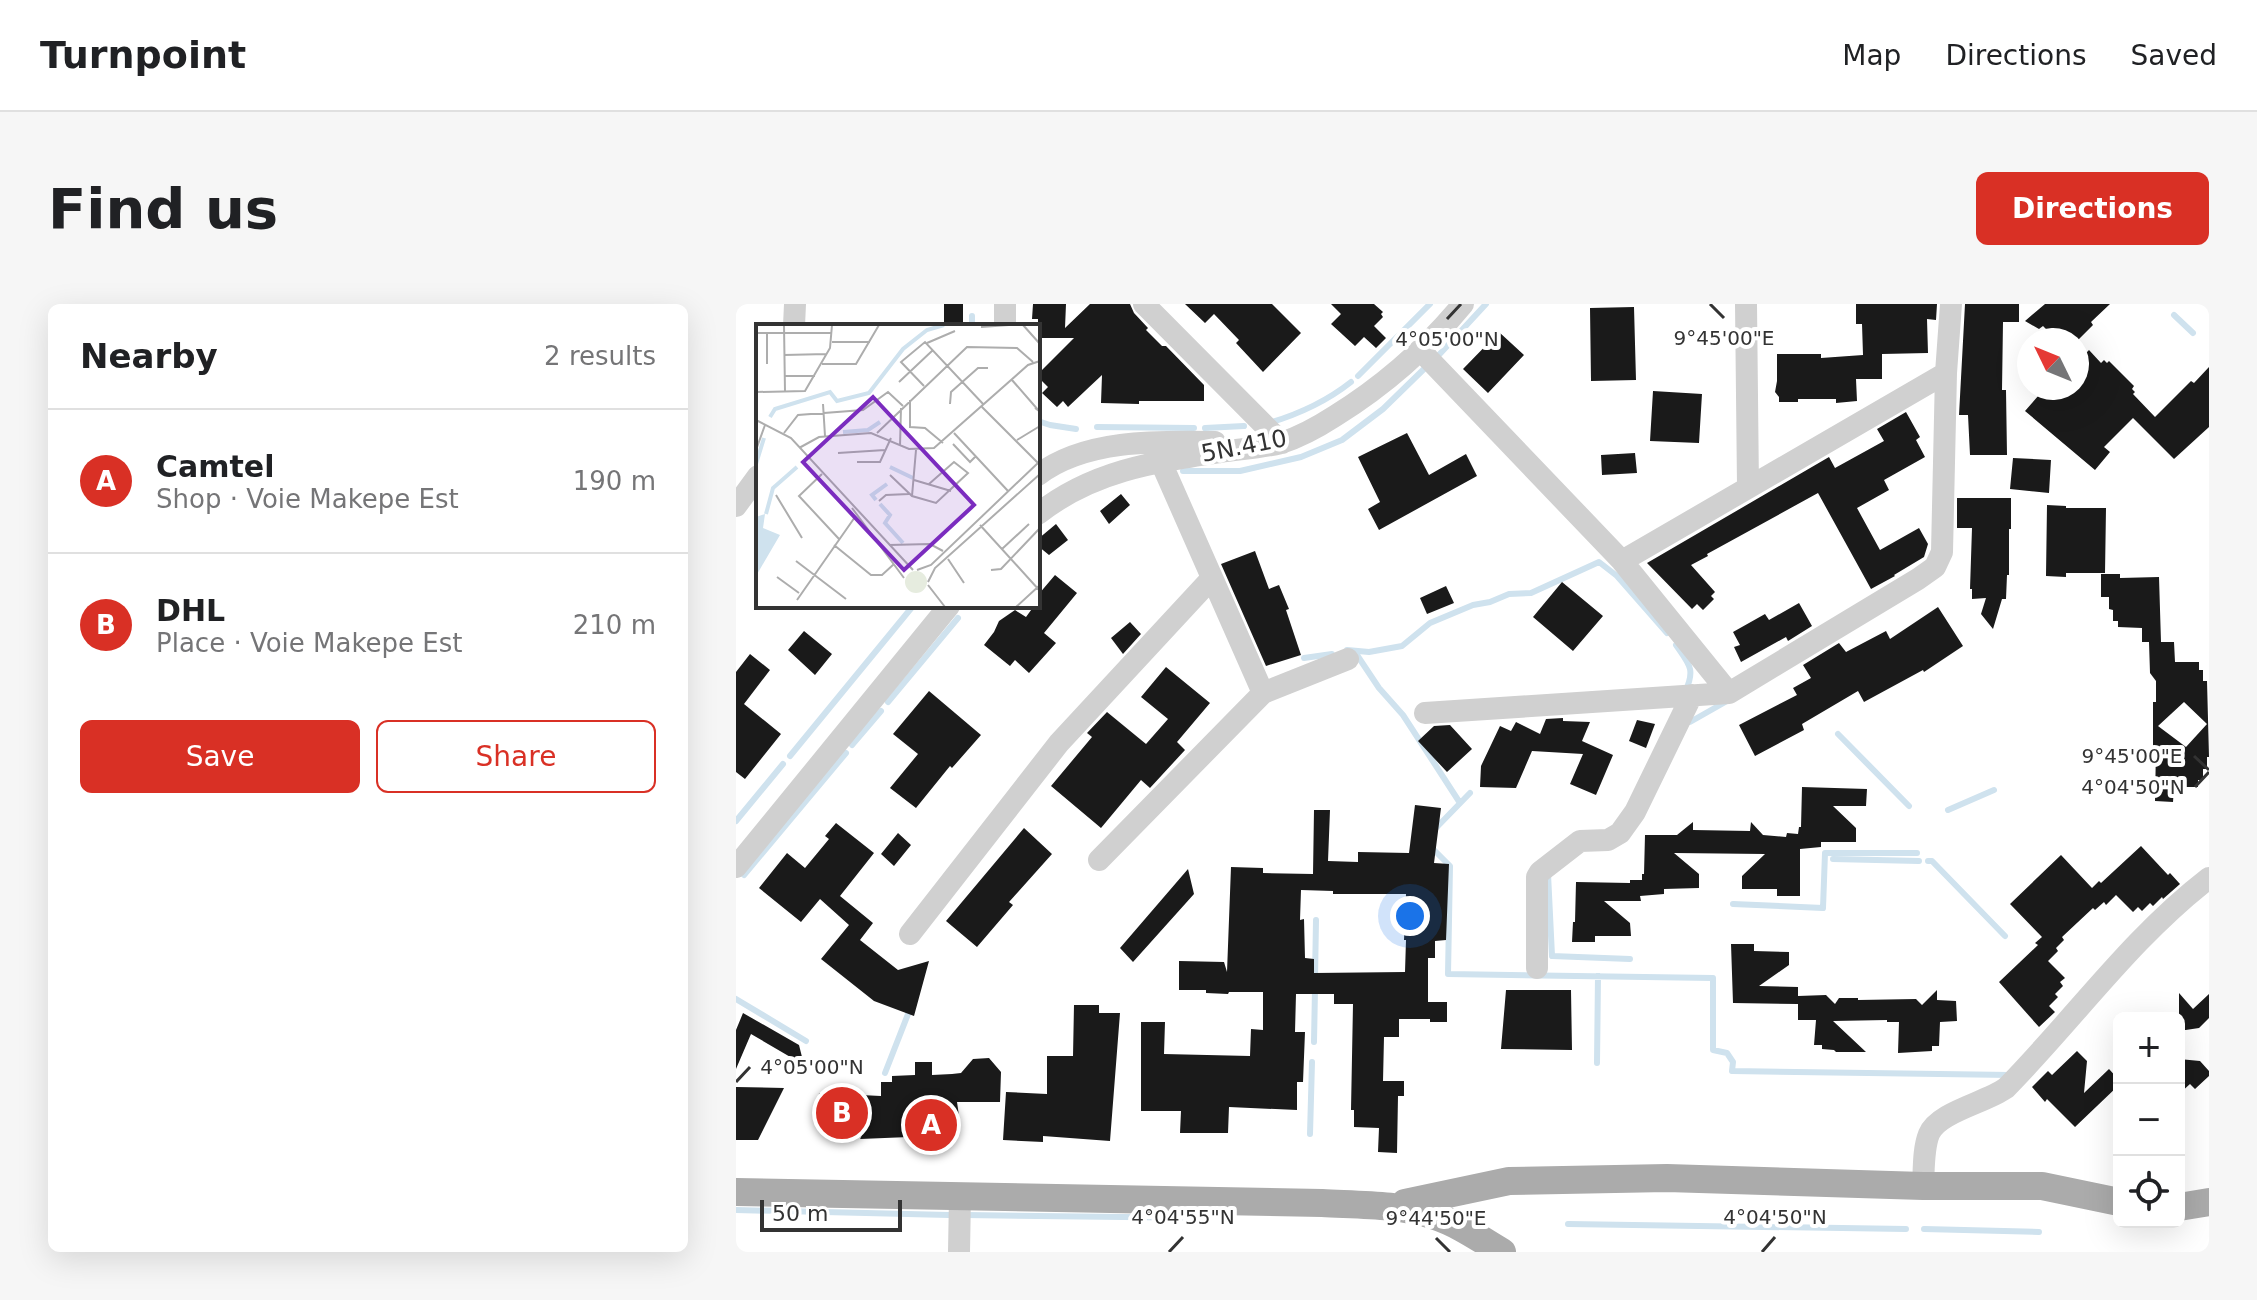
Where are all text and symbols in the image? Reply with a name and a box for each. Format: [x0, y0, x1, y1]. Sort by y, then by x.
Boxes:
text: Turnpoint [40, 33, 246, 77]
text: Map [1842, 39, 1901, 72]
text: Directions [1945, 39, 2086, 72]
text: Saved [2130, 39, 2217, 72]
button: Directions [1976, 172, 2209, 245]
text: Find us [48, 176, 278, 241]
inset map [756, 324, 1040, 608]
text: 9°45'00"E [1674, 326, 1774, 350]
text: 4°05'00"N [1395, 327, 1499, 351]
north arrow [2017, 328, 2089, 400]
text: Nearby [80, 336, 218, 376]
text: 2 results [544, 341, 656, 371]
street label: 5N.410 [1199, 424, 1289, 468]
text: Camtel [156, 449, 275, 484]
text: A [96, 466, 116, 496]
text: 190 m [573, 466, 656, 496]
text: Shop · Voie Makepe Est [156, 484, 459, 514]
text: DHL [156, 593, 225, 628]
text: B [96, 610, 116, 640]
text: 210 m [573, 610, 656, 640]
text: Place · Voie Makepe Est [156, 628, 463, 658]
button: Save [80, 720, 360, 793]
button: Share [376, 720, 656, 793]
text: 9°45'00"E [2082, 744, 2182, 768]
text: 4°04'50"N [2081, 775, 2185, 799]
your location [1390, 896, 1430, 936]
map controls [2113, 1012, 2185, 1228]
button: + [2113, 1012, 2185, 1084]
text: 4°05'00"N [760, 1055, 864, 1079]
pin: B [816, 1083, 868, 1143]
button: − [2113, 1084, 2185, 1156]
pin: A [905, 1095, 957, 1155]
button: locate [2113, 1156, 2185, 1228]
scale bar [760, 1196, 902, 1232]
text: 50 m [772, 1201, 828, 1226]
text: 4°04'55"N [1131, 1205, 1235, 1229]
text: 4°04'50"N [1723, 1205, 1827, 1229]
text: 9°44'50"E [1386, 1206, 1486, 1230]

